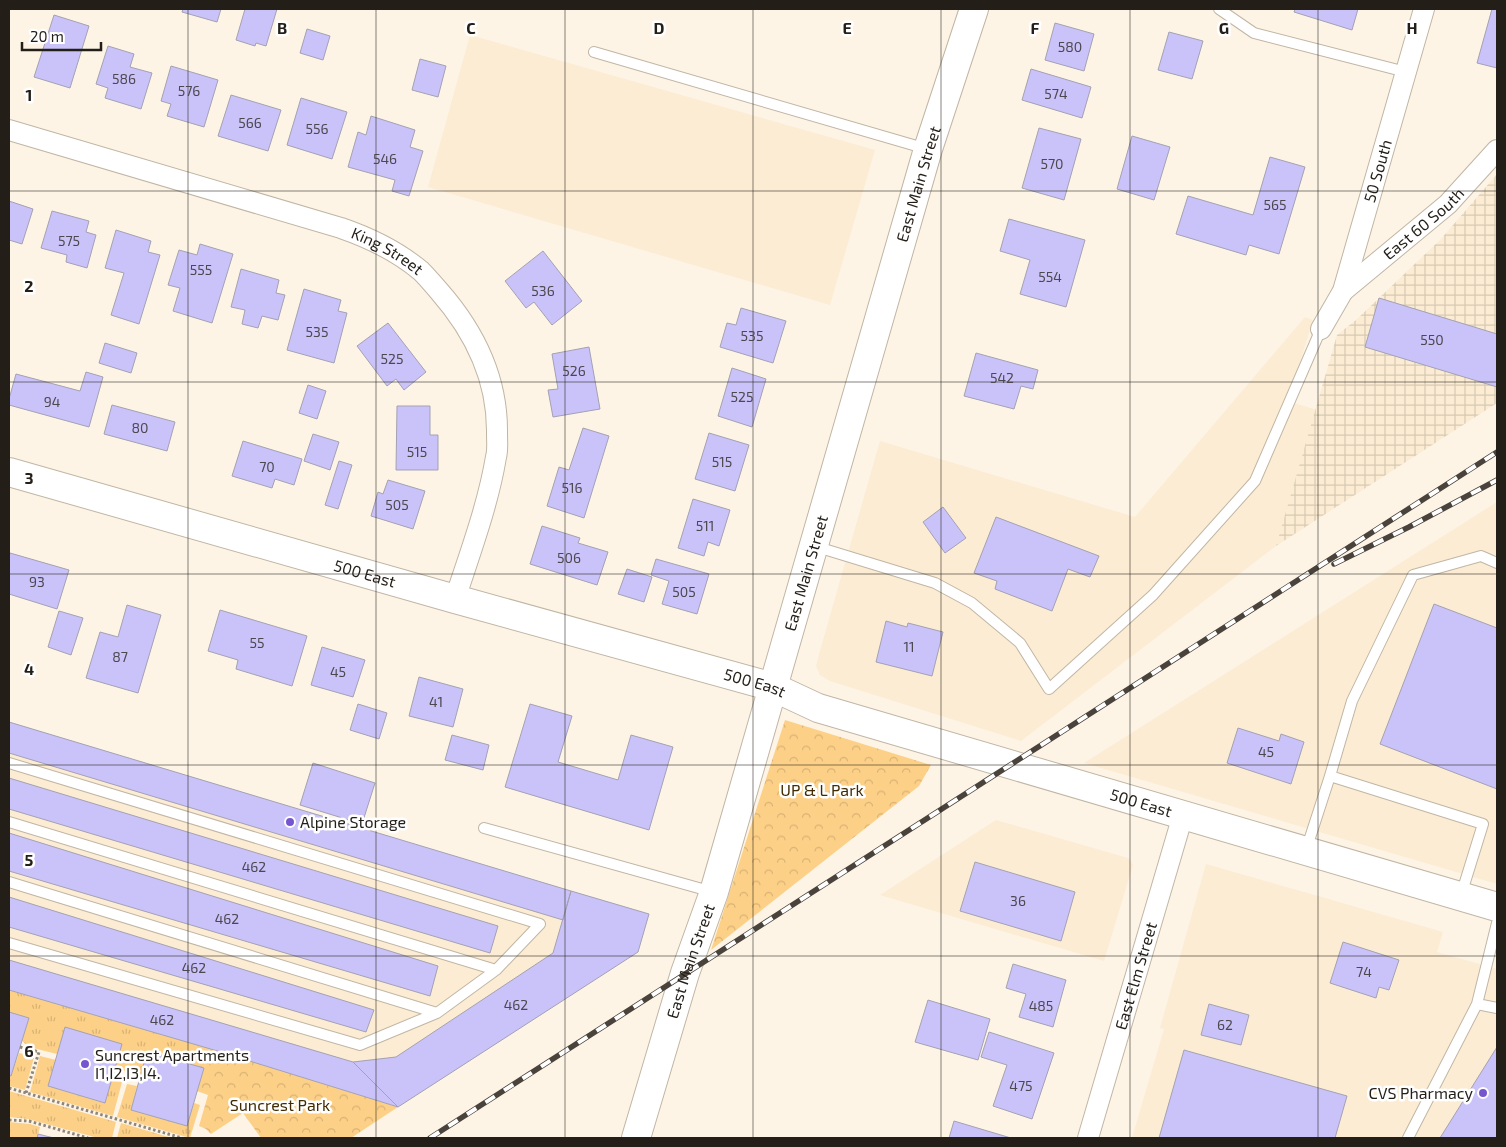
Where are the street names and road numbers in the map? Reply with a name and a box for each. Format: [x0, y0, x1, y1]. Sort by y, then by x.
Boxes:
street label: East Main Street [892, 124, 944, 244]
street label: 50 South [1359, 137, 1395, 204]
street label: East 60 South [1379, 183, 1467, 263]
street label: King Street [349, 223, 428, 278]
street label: East Main Street [780, 513, 831, 633]
street label: 500 East [332, 555, 398, 591]
street label: 500 East [722, 664, 789, 701]
street label: 500 East [1108, 784, 1174, 820]
street label: East Main Street [662, 901, 718, 1021]
street label: East Elm Street [1110, 920, 1160, 1032]

